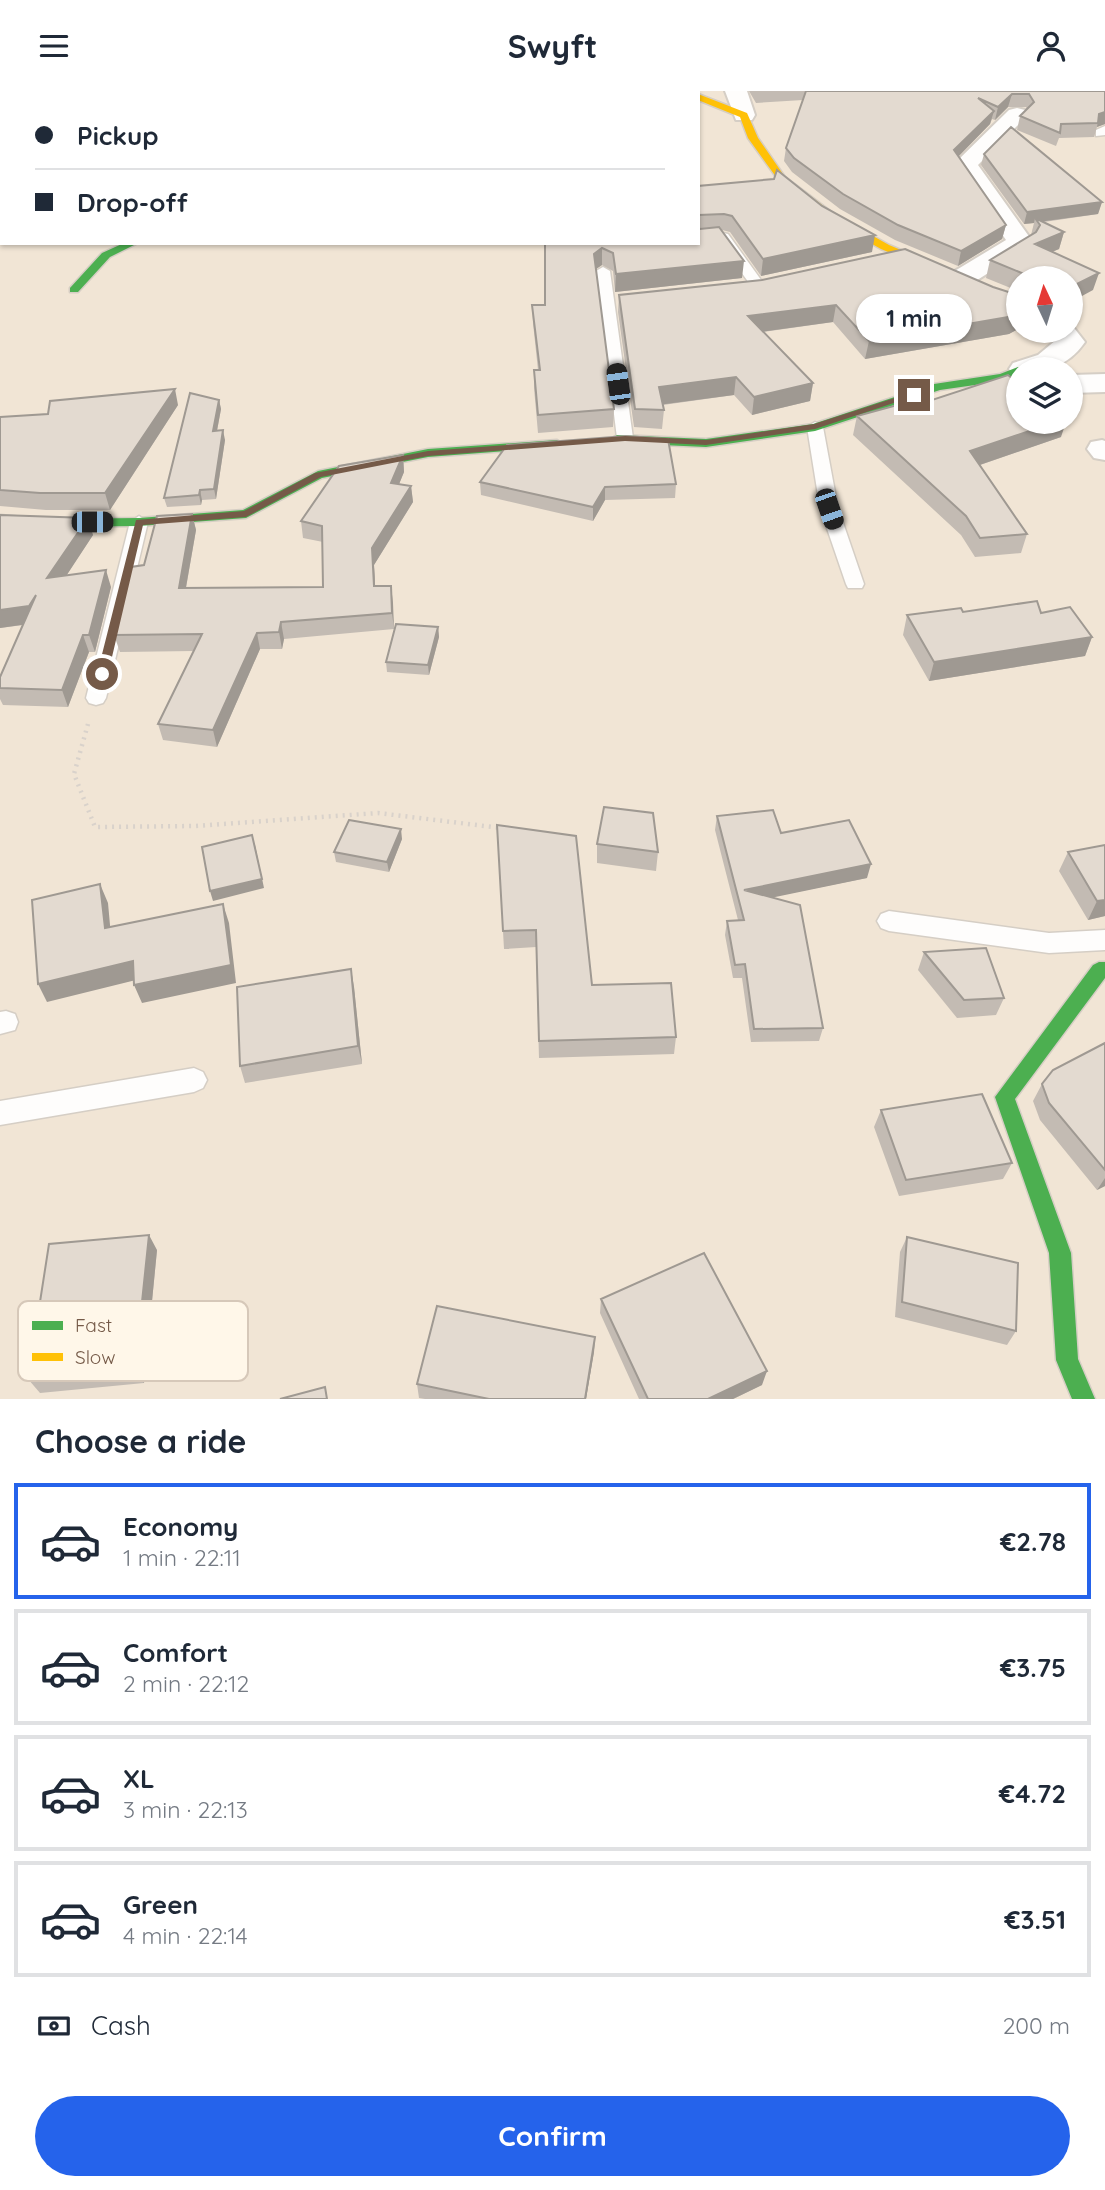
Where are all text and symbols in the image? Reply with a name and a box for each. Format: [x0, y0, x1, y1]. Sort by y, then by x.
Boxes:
text: Swyft [508, 26, 597, 66]
icon: menu [35, 27, 73, 65]
icon: person [1032, 27, 1070, 65]
text: Pickup [77, 119, 159, 152]
text: Drop-off [77, 186, 188, 219]
north arrow [1006, 266, 1083, 343]
map controls [1006, 266, 1083, 434]
callout: 1 min [856, 293, 972, 343]
text: 1 min [886, 304, 942, 333]
button: layers [1006, 357, 1083, 434]
car [605, 362, 632, 406]
route end [898, 379, 930, 411]
car [813, 486, 846, 532]
car [72, 512, 114, 533]
route start [86, 658, 118, 690]
legend [18, 1301, 248, 1381]
text: Fast [75, 1313, 112, 1337]
text: Slow [75, 1345, 116, 1369]
text: Choose a ride [35, 1421, 247, 1461]
icon: car [39, 1510, 102, 1573]
text: Economy [123, 1510, 238, 1543]
text: €2.78 [1000, 1525, 1066, 1558]
text: 1 min · 22:11 [123, 1543, 241, 1572]
icon: car [39, 1636, 102, 1699]
text: Comfort [123, 1636, 228, 1669]
text: €3.75 [1000, 1651, 1066, 1684]
text: 2 min · 22:12 [123, 1669, 249, 1698]
icon: car [39, 1762, 102, 1825]
text: XL [123, 1762, 155, 1795]
text: €4.72 [999, 1777, 1066, 1810]
text: 3 min · 22:13 [123, 1795, 248, 1824]
icon: car [39, 1888, 102, 1951]
text: Green [123, 1888, 198, 1921]
text: €3.51 [1004, 1903, 1066, 1936]
text: 4 min · 22:14 [123, 1921, 248, 1950]
icon: cash [35, 2007, 73, 2045]
text: Cash [91, 2009, 151, 2042]
text: 200 m [1003, 2011, 1070, 2040]
button: Confirm [35, 2096, 1070, 2176]

